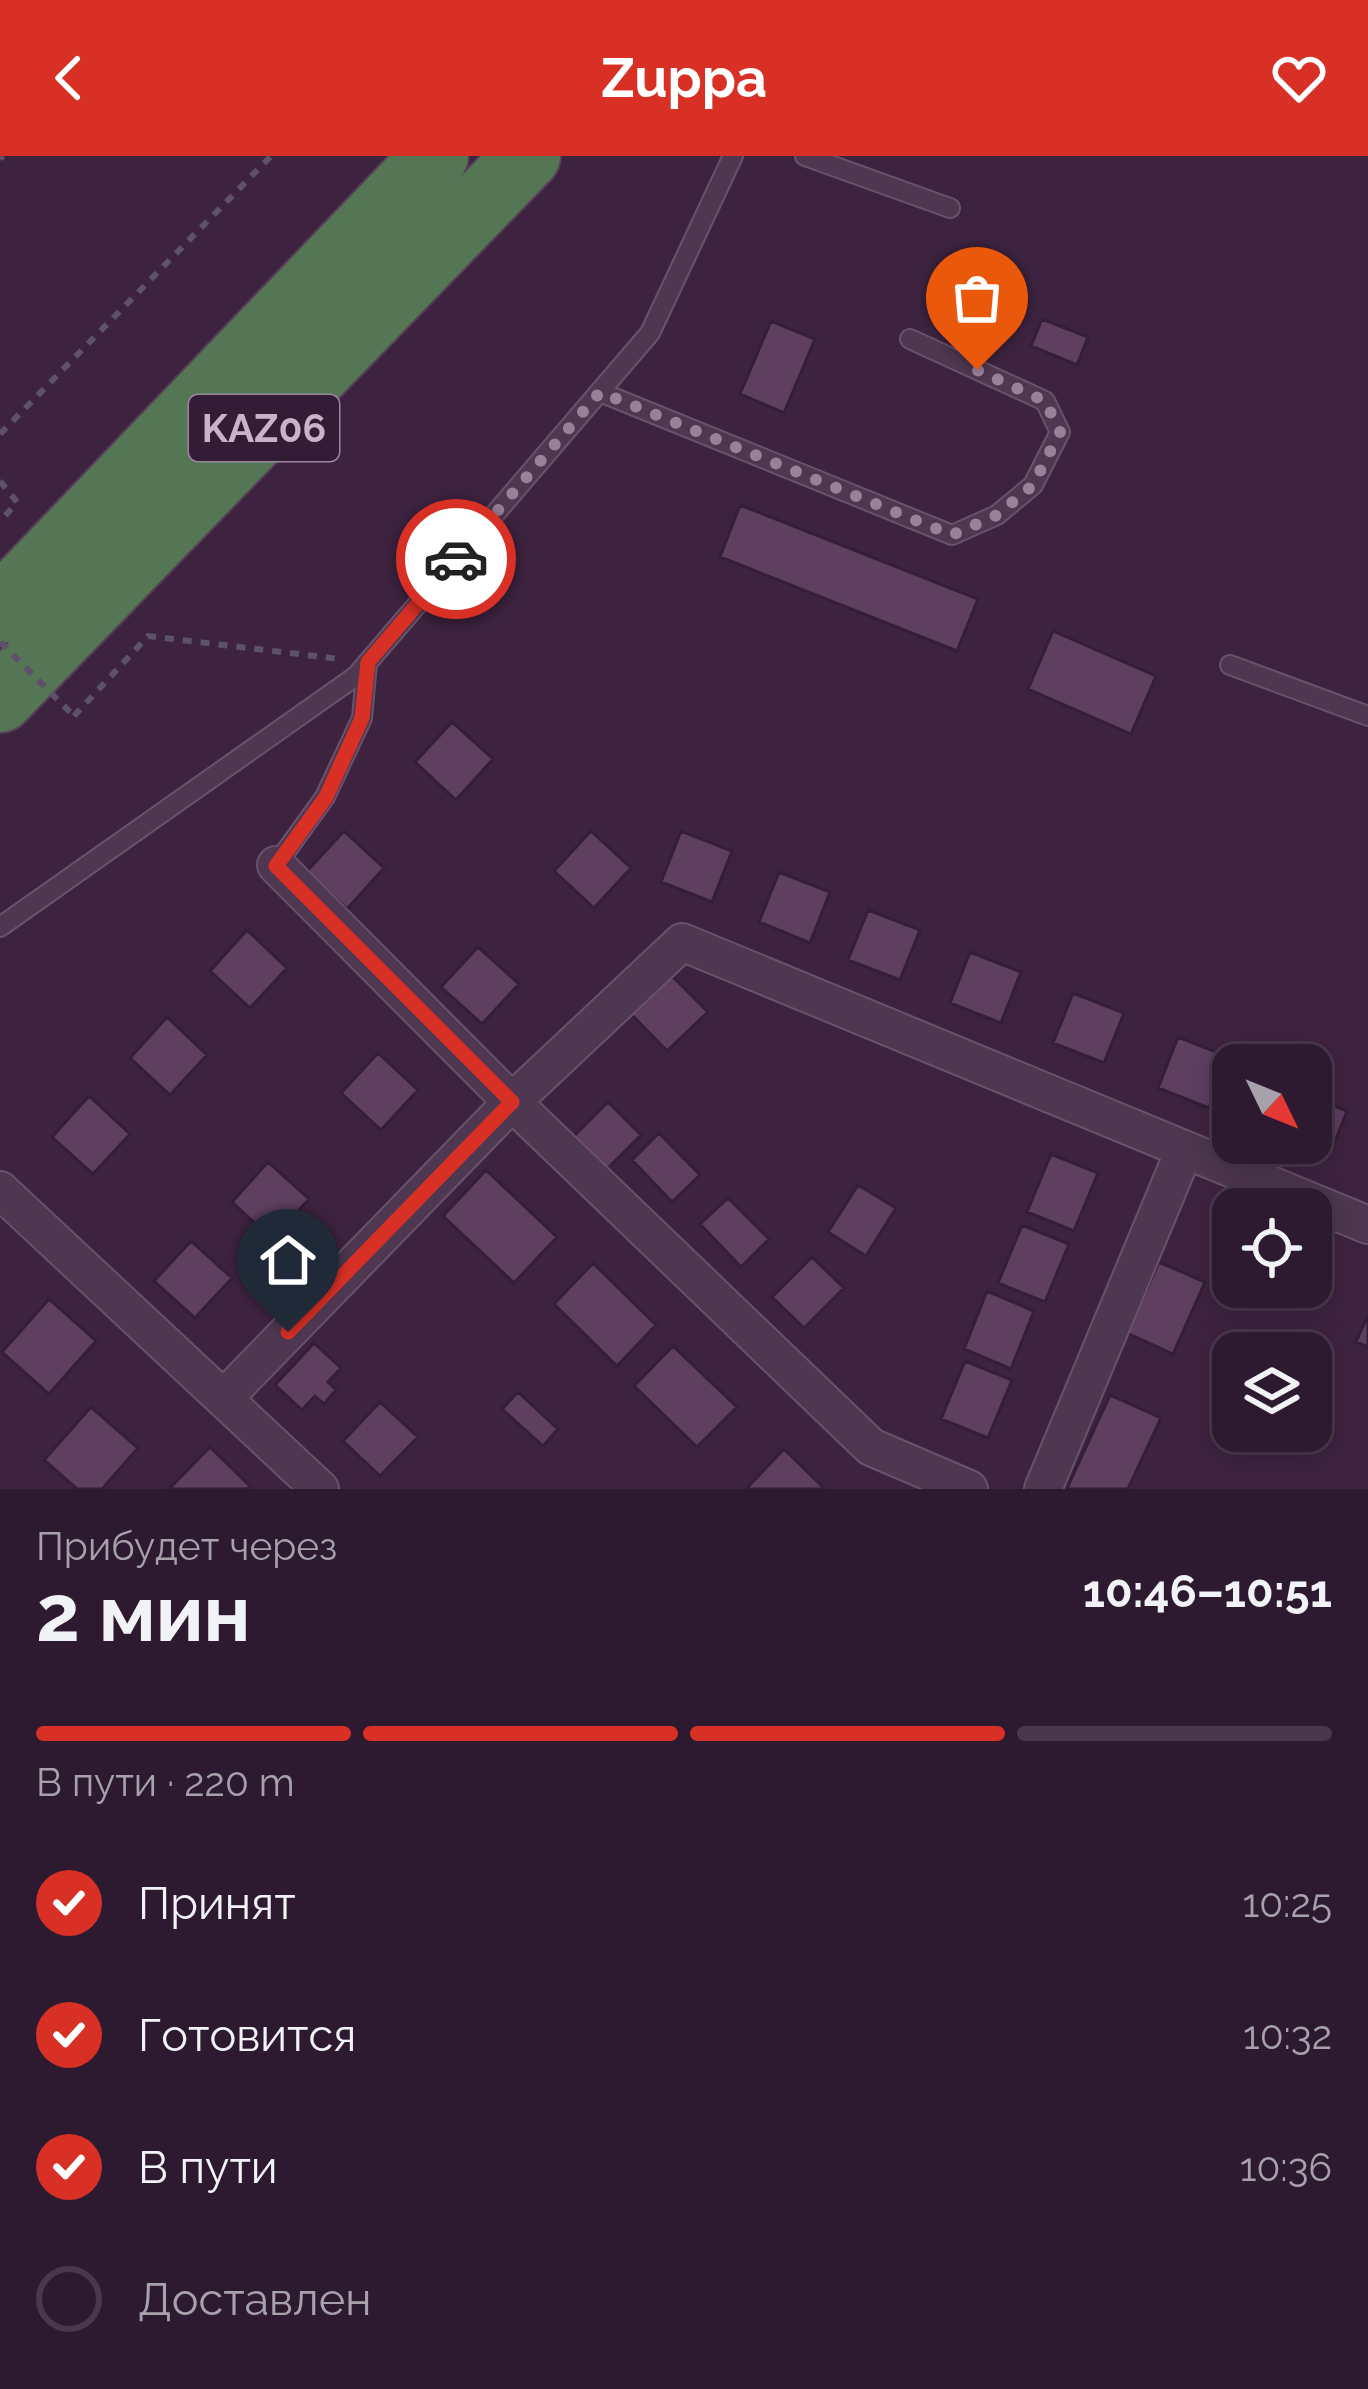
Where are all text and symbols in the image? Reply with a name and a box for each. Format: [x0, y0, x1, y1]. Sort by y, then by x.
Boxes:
icon: back [36, 45, 102, 111]
icon: heart [1266, 45, 1332, 111]
text: Zuppa [601, 46, 767, 110]
pin [926, 247, 1028, 370]
icon: bag [944, 265, 1010, 331]
road number: KAZ06 [189, 395, 339, 461]
courier [396, 499, 516, 619]
icon: car [423, 526, 489, 592]
north arrow [1212, 1044, 1332, 1164]
map controls [1212, 1044, 1332, 1452]
button: locate [1212, 1188, 1332, 1308]
pin [237, 1209, 339, 1332]
icon: home [255, 1227, 321, 1293]
button: layers [1212, 1332, 1332, 1452]
text: Прибудет через [36, 1523, 337, 1569]
text: 10:46–10:51 [1083, 1565, 1332, 1618]
text: 2 мин [36, 1568, 251, 1659]
text: В пути · 220 m [36, 1759, 295, 1805]
icon: check [36, 1870, 102, 1936]
text: Принят [138, 1877, 296, 1930]
text: 10:25 [1243, 1880, 1332, 1926]
icon: check [36, 2002, 102, 2068]
text: Готовится [138, 2009, 356, 2062]
text: 10:32 [1243, 2012, 1332, 2058]
icon: check [36, 2134, 102, 2200]
text: В пути [138, 2141, 278, 2194]
text: 10:36 [1240, 2144, 1332, 2190]
text: Доставлен [138, 2273, 371, 2326]

